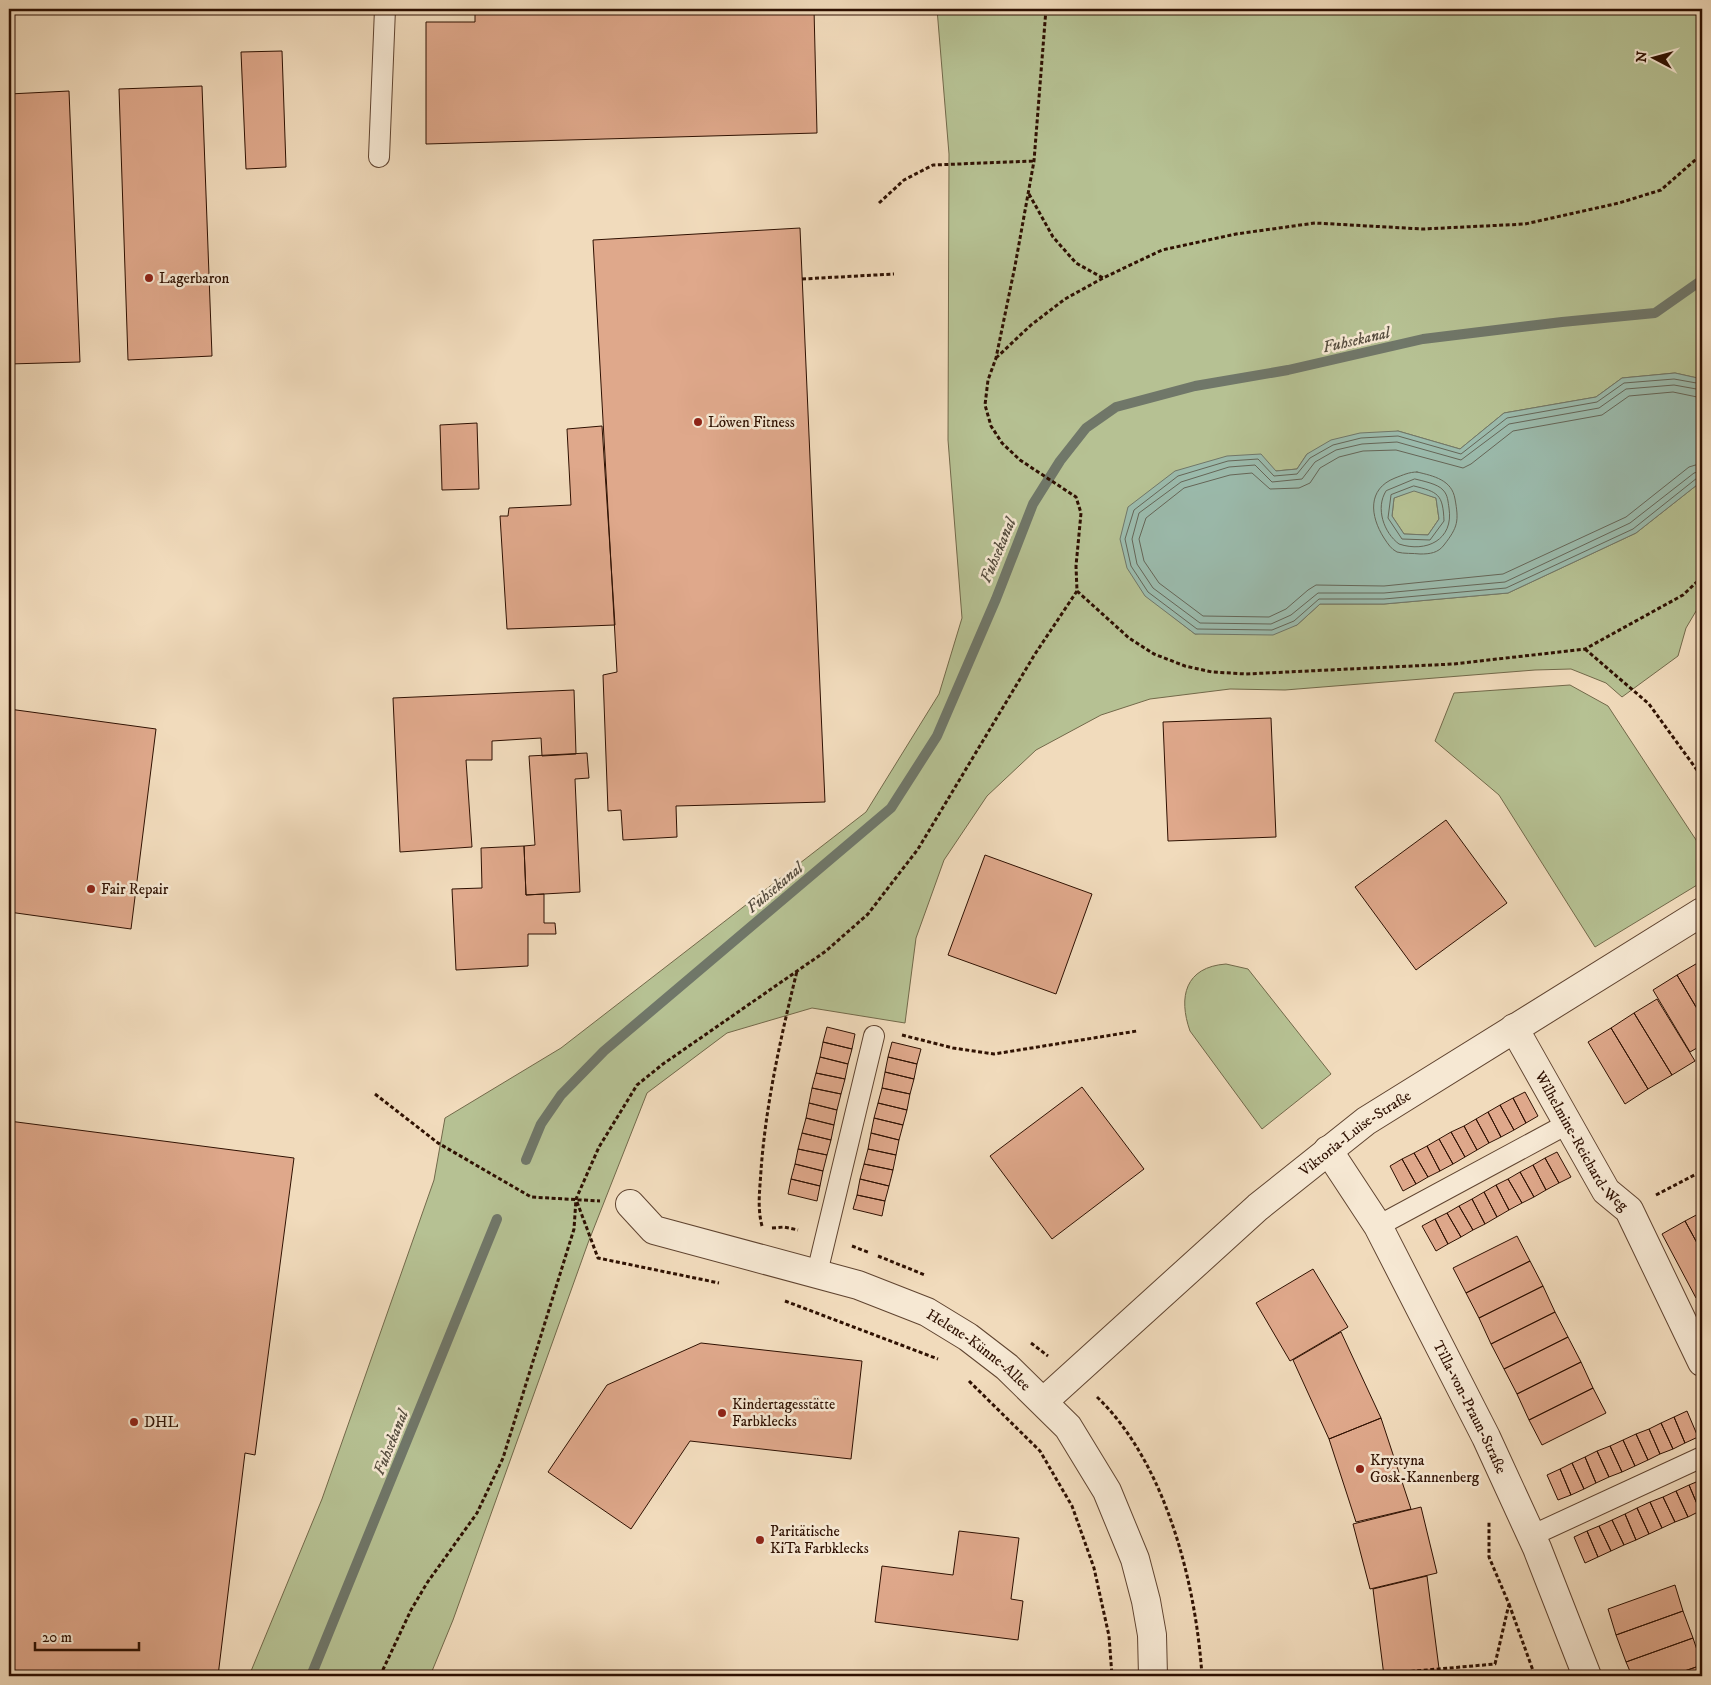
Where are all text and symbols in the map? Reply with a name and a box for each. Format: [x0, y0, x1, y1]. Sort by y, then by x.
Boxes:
north arrow [1628, 32, 1678, 82]
text: N [1633, 50, 1652, 63]
place label: Lagerbaron [159, 269, 230, 288]
marker: Lagerbaron [143, 272, 155, 284]
water label: Fuhsekanal [1321, 322, 1394, 357]
place label: Löwen Fitness [708, 413, 795, 432]
marker: Löwen Fitness [692, 416, 704, 428]
water label: Fuhsekanal [975, 513, 1021, 586]
water label: Fuhsekanal [742, 857, 809, 917]
place label: Fair Repair [101, 880, 169, 899]
marker: Fair Repair [85, 883, 97, 895]
street label: Wilhelmine-Reichard-Weg [1530, 1067, 1632, 1216]
street label: Viktoria-Luise-Straße [1295, 1086, 1415, 1181]
street label: Helene-Künne-Allee [923, 1305, 1035, 1395]
street label: Tilla-von-Praun-Straße [1428, 1338, 1511, 1477]
place label: Kindertagesstätte Farbklecks [732, 1395, 835, 1431]
water label: Fuhsekanal [369, 1405, 414, 1478]
marker: Kindertagesstätte Farbklecks [716, 1407, 728, 1419]
place label: DHL [144, 1413, 179, 1432]
marker: DHL [128, 1416, 140, 1428]
place label: Krystyna Gosk-Kannenberg [1370, 1451, 1480, 1487]
marker: Krystyna Gosk-Kannenberg [1354, 1463, 1366, 1475]
place label: Paritätische KiTa Farbklecks [770, 1522, 869, 1558]
marker: Paritätische KiTa Farbklecks [754, 1534, 766, 1546]
scale bar [35, 1620, 139, 1652]
text: 20 m [42, 1628, 72, 1647]

